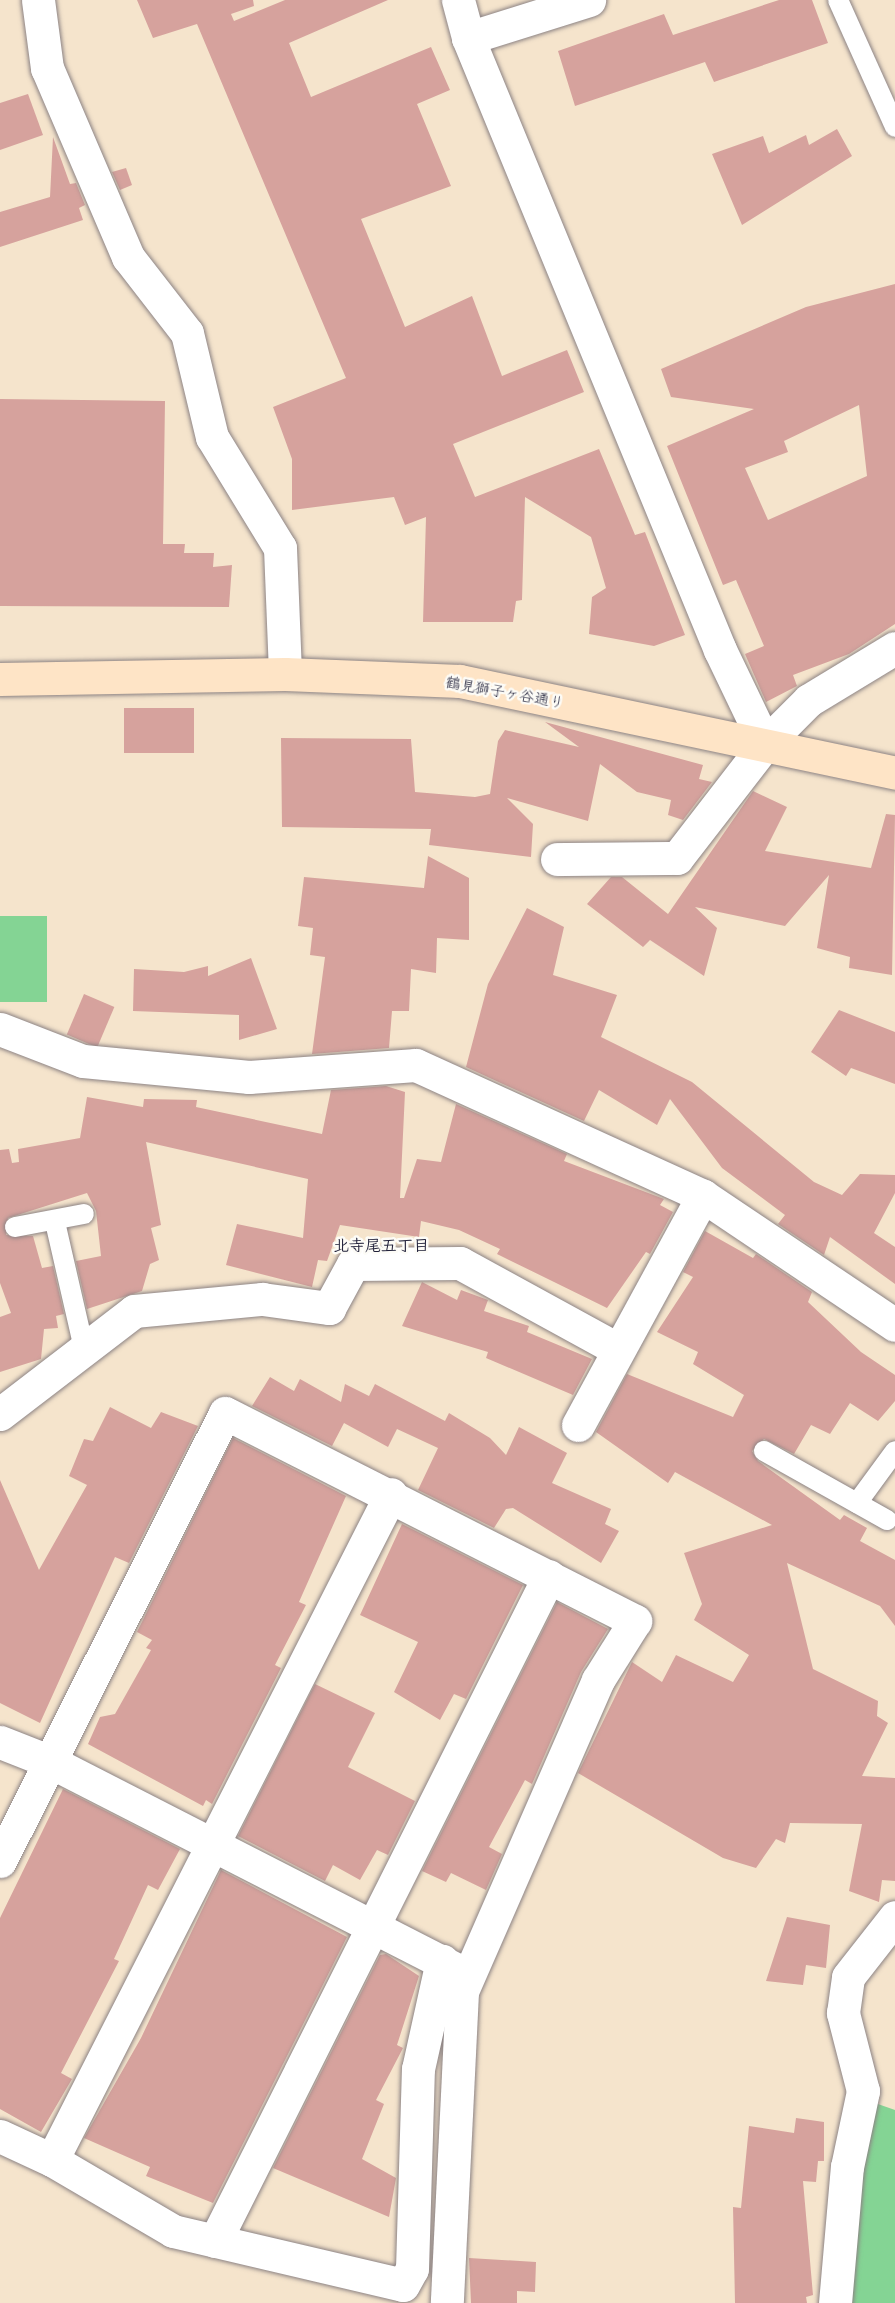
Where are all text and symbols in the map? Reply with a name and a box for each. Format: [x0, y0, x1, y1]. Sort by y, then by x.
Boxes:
street label: 鶴見獅子ヶ谷通り [444, 673, 566, 711]
district label: 北寺尾五丁目 [333, 1235, 429, 1255]

